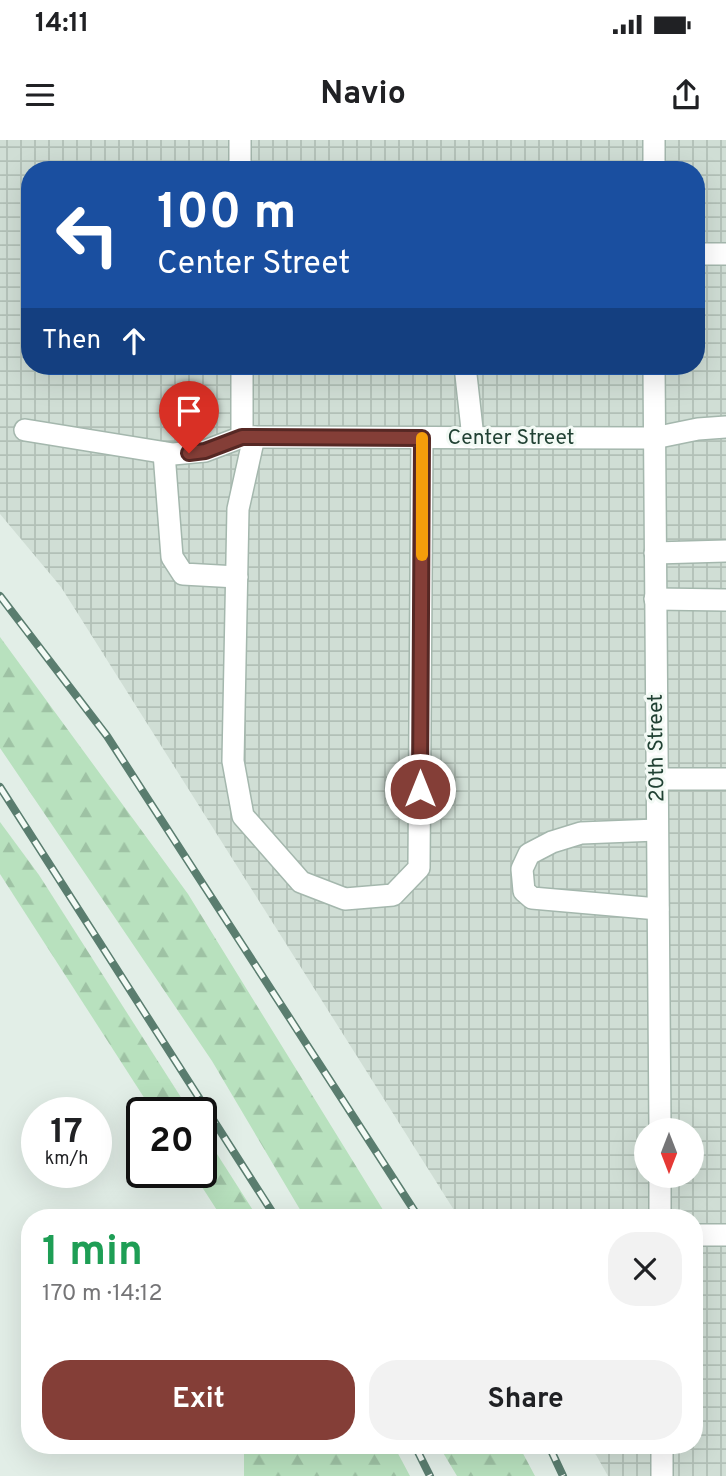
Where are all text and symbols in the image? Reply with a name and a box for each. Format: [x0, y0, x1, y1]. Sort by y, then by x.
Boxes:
text: 14:11 [35, 8, 89, 41]
text: Navio [320, 75, 406, 115]
icon: menu [21, 76, 59, 114]
icon: share [667, 76, 705, 114]
text: 100 m [157, 184, 296, 246]
icon: left [42, 189, 133, 280]
text: Center Street [157, 245, 350, 285]
icon: ahead [115, 322, 153, 360]
text: Then [42, 325, 101, 358]
pin [159, 381, 219, 453]
icon: arrive [170, 392, 208, 430]
street label: Center Street [448, 425, 574, 452]
street label: 20th Street [643, 694, 671, 802]
position arrow [383, 752, 457, 826]
speed limit sign: 20 [126, 1097, 217, 1188]
text: 17 [50, 1111, 83, 1155]
north arrow [634, 1118, 704, 1188]
map controls [634, 1118, 704, 1188]
text: km/h [45, 1148, 88, 1171]
text: 1 min [42, 1227, 143, 1280]
button: close [608, 1232, 682, 1306]
text: 170 m · 14:12 [42, 1280, 163, 1309]
button: Exit [42, 1360, 355, 1440]
button: Share [369, 1360, 682, 1440]

